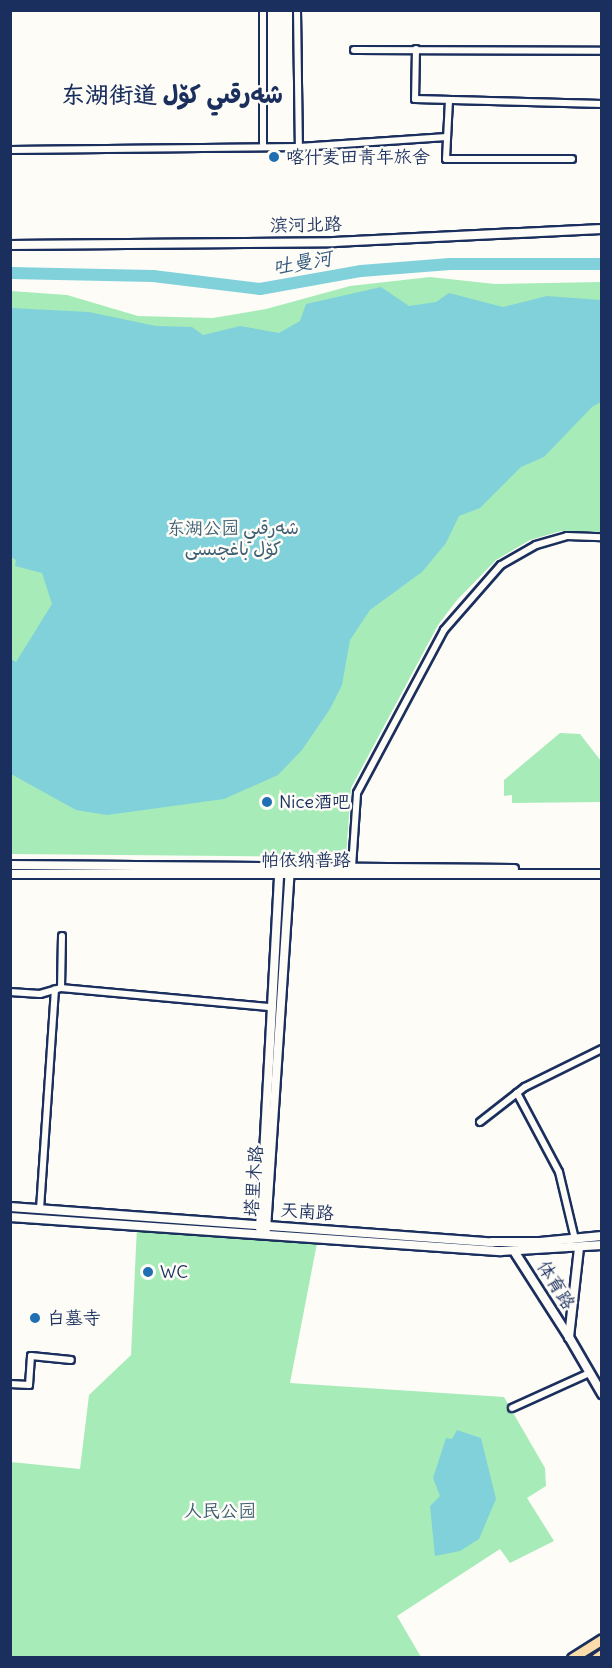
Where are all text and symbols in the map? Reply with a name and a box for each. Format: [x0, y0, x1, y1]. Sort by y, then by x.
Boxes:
district label: 东湖街道 شەرقىي كۆل [61, 81, 283, 109]
place label: 喀什麦田青年旅舍 [286, 146, 430, 168]
marker: 喀什麦田青年旅舍 [267, 150, 281, 164]
street label: 滨河北路 [270, 214, 342, 236]
water label: 吐曼河 [270, 245, 334, 279]
park label: 东湖公园 شەرقىي كۆل باغچىسى [167, 518, 299, 560]
place label: Nice酒吧 [279, 791, 350, 813]
marker: Nice酒吧 [260, 795, 274, 809]
street label: 帕依纳普路 [261, 849, 351, 871]
street label: 塔里木路 [241, 1144, 267, 1218]
street label: 天南路 [279, 1199, 335, 1225]
street label: 体育路 [533, 1256, 579, 1314]
place label: WC [160, 1261, 188, 1283]
marker: WC [141, 1265, 155, 1279]
place label: 白墓寺 [47, 1307, 101, 1329]
marker: 白墓寺 [28, 1311, 42, 1325]
park label: 人民公园 [184, 1500, 256, 1522]

